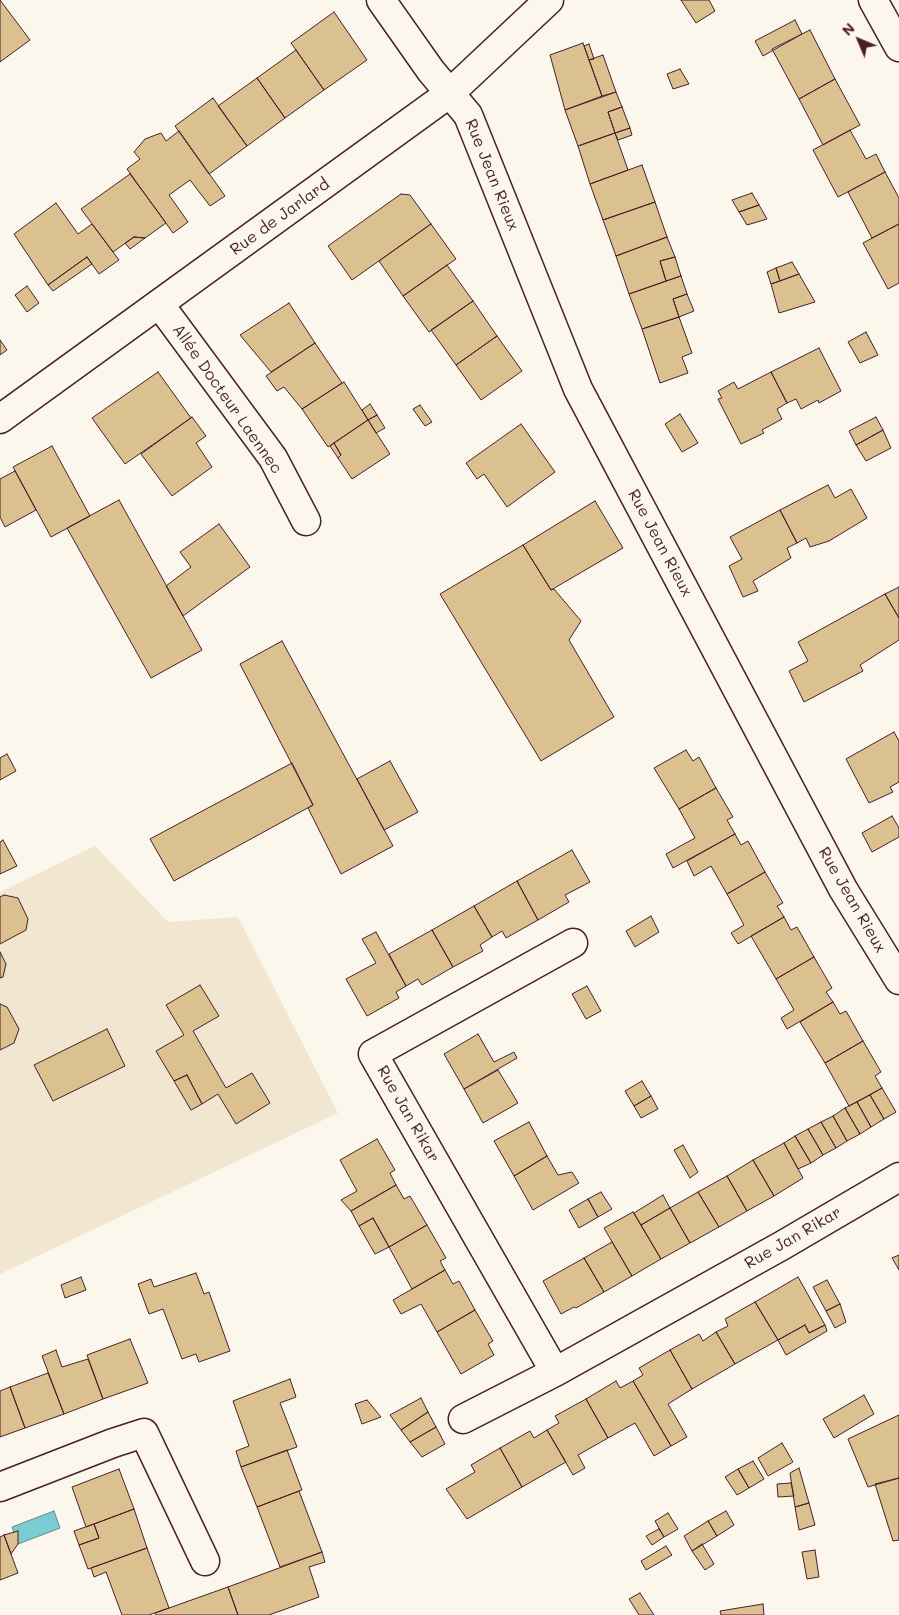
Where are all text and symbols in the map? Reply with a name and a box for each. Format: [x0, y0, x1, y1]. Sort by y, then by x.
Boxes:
north arrow [834, 15, 884, 65]
text: N [838, 19, 859, 40]
street label: Rue Jean Rieux [461, 116, 523, 234]
street label: Rue de Jarlard [227, 175, 333, 259]
street label: Allée Docteur Laennec [168, 321, 286, 477]
street label: Rue Jean Rieux [624, 486, 696, 600]
street label: Rue Jean Rieux [814, 844, 890, 956]
street label: Rue Jan Rikar [373, 1062, 443, 1166]
street label: Rue Jan Rikar [741, 1203, 845, 1273]

